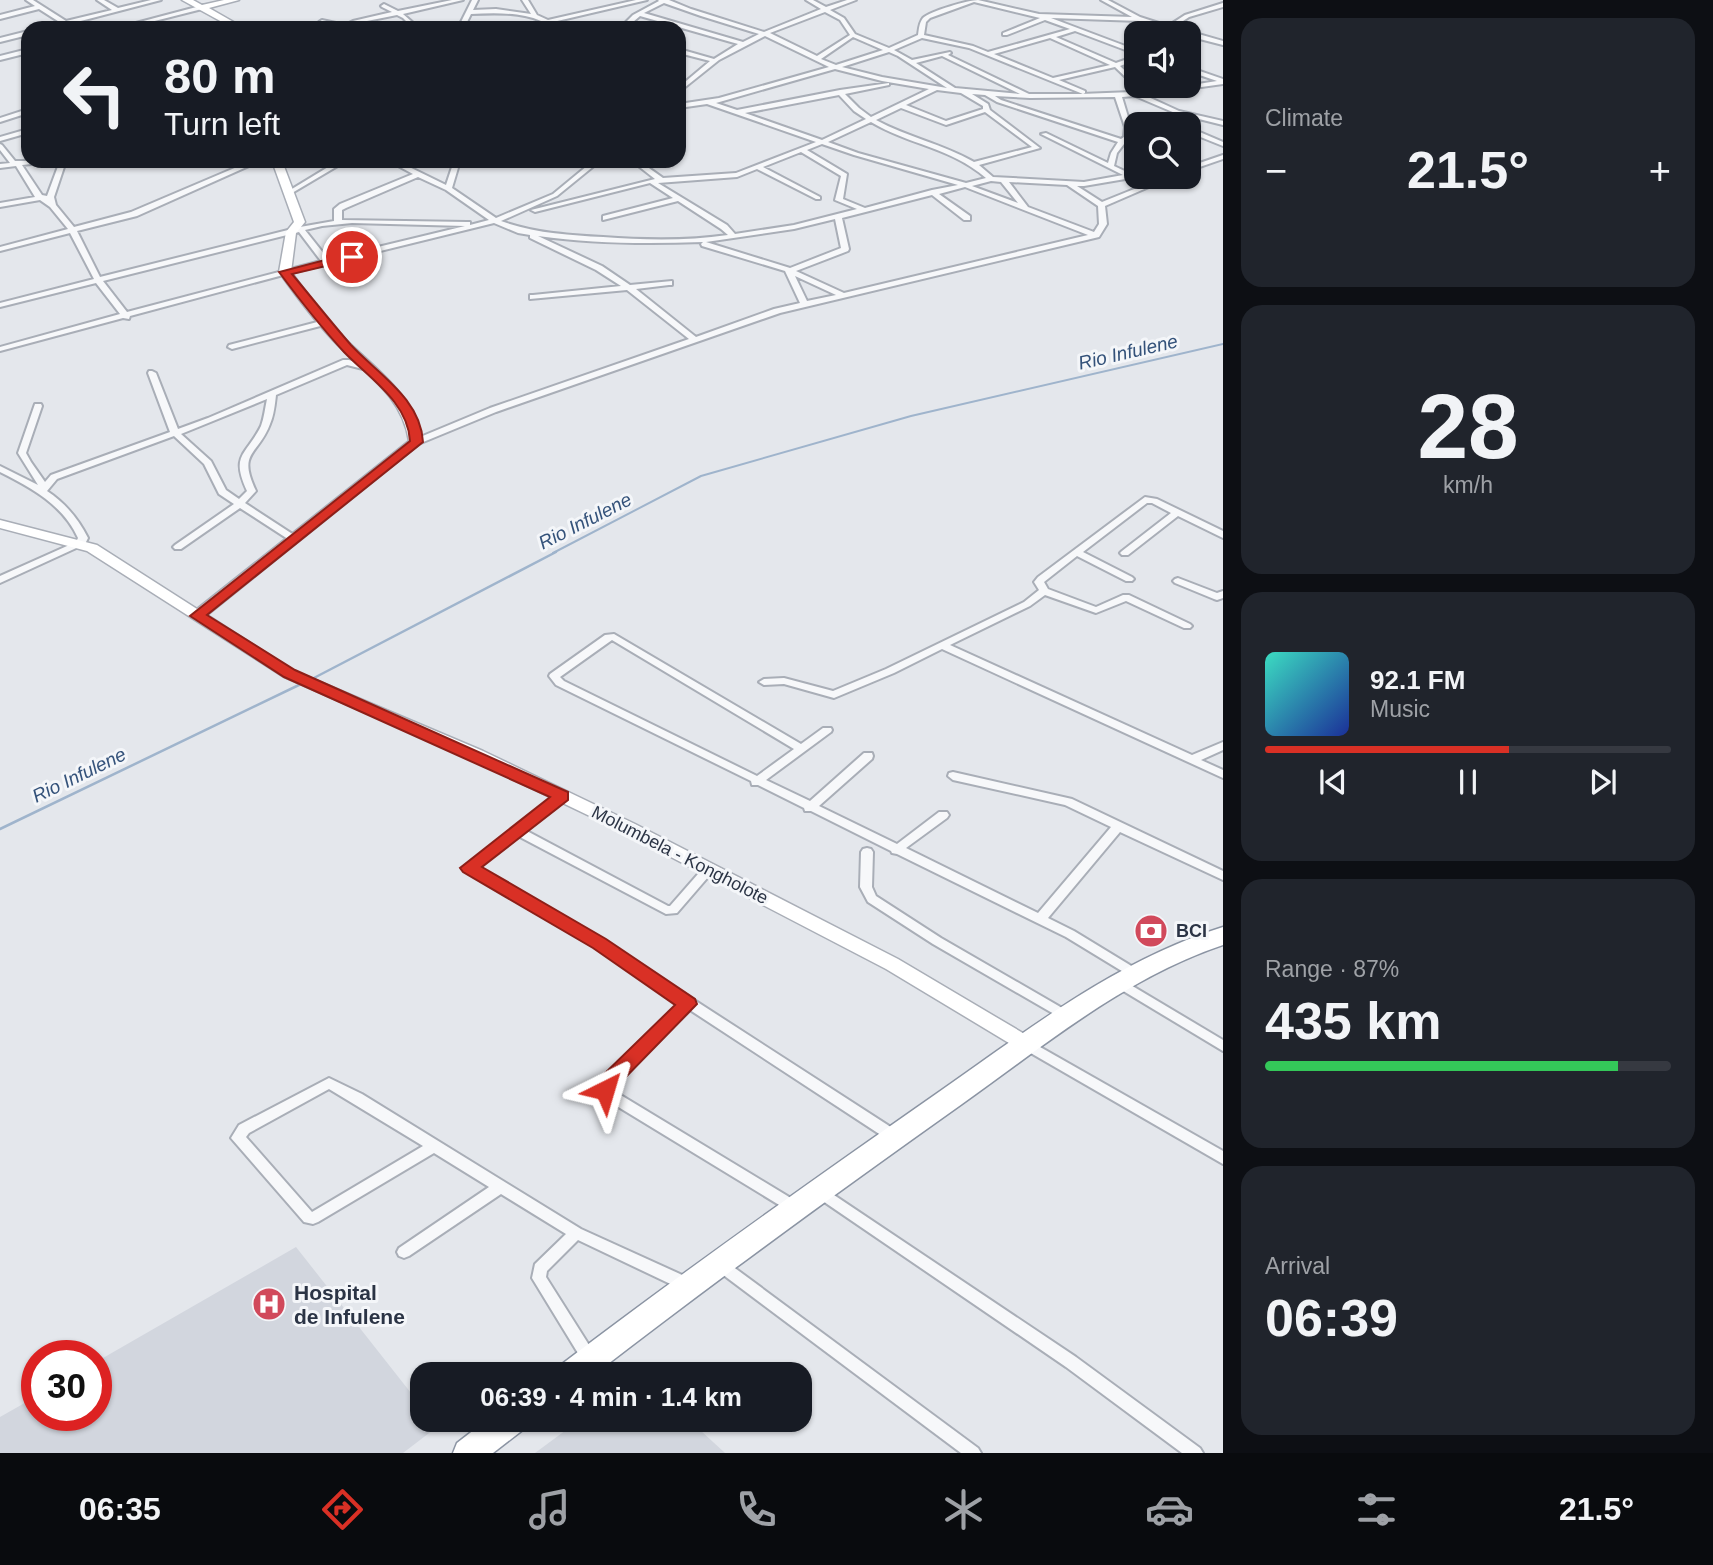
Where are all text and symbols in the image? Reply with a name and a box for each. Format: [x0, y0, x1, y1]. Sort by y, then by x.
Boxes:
map controls [1124, 21, 1201, 189]
button: sound [1124, 21, 1201, 98]
icon: left [49, 49, 140, 140]
text: 80 m [164, 49, 276, 103]
text: Climate [1265, 105, 1343, 131]
text: Turn left [164, 106, 280, 142]
button: search [1124, 112, 1201, 189]
text: 21.5° [1407, 141, 1529, 199]
text: − [1265, 150, 1287, 192]
text: + [1649, 150, 1671, 192]
pin [322, 227, 382, 287]
icon: arrive [333, 238, 371, 276]
water label: Rio Infulene [1076, 330, 1180, 374]
text: 28 [1417, 376, 1519, 477]
text: km/h [1443, 472, 1493, 498]
water label: Rio Infulene [535, 489, 635, 553]
text: 92.1 FM [1370, 665, 1465, 695]
text: Music [1370, 696, 1430, 722]
water label: Rio Infulene [29, 743, 129, 807]
icon: previous [1314, 763, 1352, 801]
icon: pause [1449, 763, 1487, 801]
icon: next [1584, 763, 1622, 801]
street label: Molumbela - Kongholote [589, 802, 771, 908]
bank icon: BCI [1132, 912, 1170, 950]
place label: BCI [1176, 921, 1207, 941]
text: Range · 87% [1265, 956, 1399, 982]
text: 435 km [1265, 992, 1441, 1050]
position arrow [568, 1053, 642, 1127]
text: Arrival [1265, 1253, 1330, 1279]
place label: Hospital de Infulene [294, 1281, 405, 1328]
hospital icon: Hospital de Infulene [250, 1285, 288, 1323]
text: 06:39 [1265, 1289, 1398, 1347]
speed limit sign: 30 [21, 1340, 112, 1431]
text: 06:39 · 4 min · 1.4 km [480, 1382, 742, 1412]
icon: directions [318, 1485, 367, 1534]
icon: music [525, 1485, 574, 1534]
icon: phone [732, 1485, 781, 1534]
icon: climate [939, 1485, 988, 1534]
icon: car [1145, 1485, 1194, 1534]
icon: filters [1352, 1485, 1401, 1534]
text: 06:35 [79, 1491, 161, 1527]
text: 21.5° [1559, 1491, 1634, 1527]

